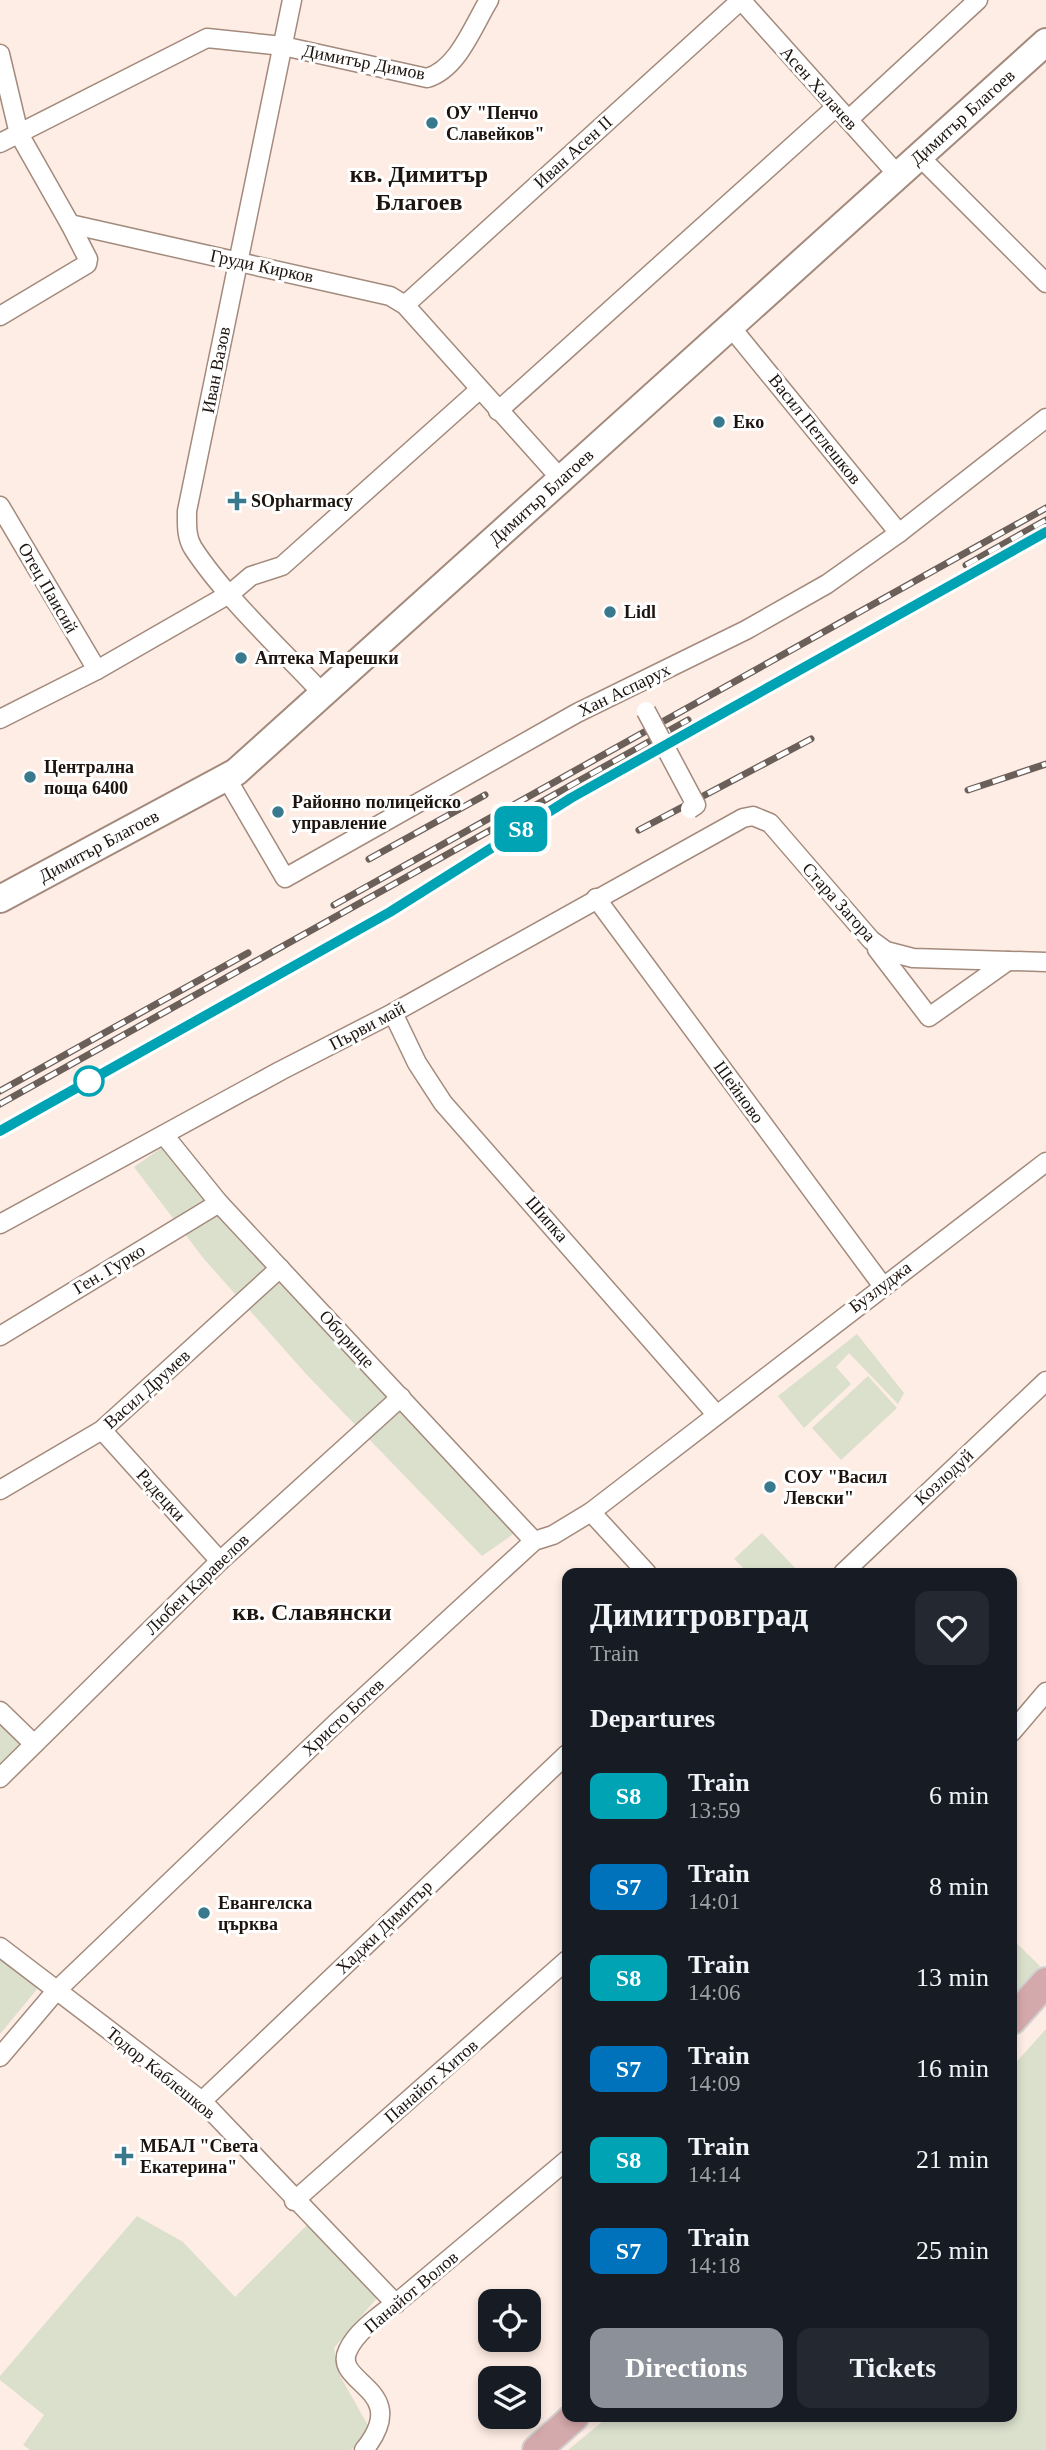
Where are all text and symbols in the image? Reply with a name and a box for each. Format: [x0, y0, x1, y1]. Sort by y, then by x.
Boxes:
street label: Димитър Димов [301, 40, 427, 84]
street label: Асен Халачев [776, 42, 862, 134]
street label: Димитър Благоев [906, 65, 1019, 169]
place label: ОУ "Пенчо Славейков" [446, 103, 545, 144]
street label: Иван Асен II [530, 112, 616, 192]
marker: ОУ "Пенчо Славейков" [424, 115, 440, 131]
district label: кв. Димитър Благоев [350, 161, 488, 215]
street label: Груди Кирков [208, 245, 316, 287]
street label: Иван Вазов [198, 325, 234, 415]
street label: Васил Петлешков [765, 370, 865, 488]
place label: Еко [733, 412, 764, 432]
marker: Еко [711, 414, 727, 430]
street label: Димитър Благоев [485, 445, 598, 549]
place label: SOpharmacy [251, 491, 353, 511]
marker: SOpharmacy [229, 493, 245, 509]
street label: Отец Паисий [14, 539, 82, 637]
place label: Lidl [624, 602, 656, 622]
marker: Lidl [602, 604, 618, 620]
place label: Аптека Марешки [255, 648, 399, 668]
marker: Аптека Марешки [233, 650, 249, 666]
street label: Хан Аспарух [575, 659, 673, 721]
place label: Централна поща 6400 [44, 757, 134, 798]
marker: Централна поща 6400 [22, 769, 38, 785]
place label: Районно полицейско управление [292, 792, 461, 833]
marker: Районно полицейско управление [270, 804, 286, 820]
street label: Димитър Благоев [35, 806, 162, 886]
line badge: S8 [490, 806, 552, 852]
text: S8 [508, 816, 534, 842]
street label: Стара Загора [798, 858, 880, 946]
street label: Първи май [326, 998, 409, 1054]
street label: Шейново [710, 1057, 768, 1127]
unlabelled marker [74, 1066, 104, 1096]
street label: Шипка [522, 1192, 572, 1246]
street label: Ген. Гурко [69, 1240, 149, 1298]
street label: Бузлуджа [845, 1257, 915, 1317]
street label: Оборище [315, 1306, 379, 1372]
street label: Васил Друмев [100, 1345, 194, 1433]
street label: Козлодуй [911, 1445, 978, 1509]
street label: Радецки [132, 1465, 190, 1525]
place label: СОУ "Васил Левски" [784, 1467, 887, 1508]
marker: СОУ "Васил Левски" [762, 1479, 778, 1495]
street label: Любен Каравелов [141, 1529, 253, 1639]
button: heart [915, 1591, 989, 1665]
text: Димитровград [590, 1597, 808, 1633]
district label: кв. Славянски [232, 1599, 392, 1625]
text: Train [590, 1641, 639, 1666]
street label: Христо Ботев [298, 1674, 388, 1760]
text: Departures [590, 1704, 715, 1733]
text: Train [688, 1768, 750, 1797]
text: 6 min [929, 1781, 989, 1810]
text: S8 [616, 1783, 641, 1809]
text: 13:59 [688, 1798, 740, 1823]
text: Train [688, 1859, 750, 1888]
text: 8 min [929, 1872, 989, 1901]
text: S7 [616, 1874, 641, 1900]
street label: Хаджи Димитър [332, 1876, 436, 1978]
text: 14:01 [688, 1889, 740, 1914]
place label: Евангелска църква [218, 1893, 312, 1934]
marker: Евангелска църква [196, 1905, 212, 1921]
text: Train [688, 1950, 750, 1979]
text: 13 min [916, 1963, 989, 1992]
text: S8 [616, 1965, 641, 1991]
text: 14:06 [688, 1980, 740, 2005]
street label: Тодор Каблешков [102, 2023, 220, 2123]
street label: Панайот Хитов [380, 2035, 482, 2127]
text: Train [688, 2041, 750, 2070]
text: 16 min [916, 2054, 989, 2083]
text: S7 [616, 2056, 641, 2082]
text: 14:09 [688, 2071, 740, 2096]
text: Train [688, 2132, 750, 2161]
place label: МБАЛ "Света Екатерина" [140, 2136, 258, 2177]
text: 21 min [916, 2145, 989, 2174]
marker: МБАЛ "Света Екатерина" [114, 2146, 134, 2166]
text: S8 [616, 2147, 641, 2173]
text: 14:14 [688, 2162, 740, 2187]
text: Train [688, 2223, 750, 2252]
text: 25 min [916, 2236, 989, 2265]
text: S7 [616, 2238, 641, 2264]
street label: Панайот Волов [360, 2247, 462, 2337]
text: 14:18 [688, 2253, 740, 2278]
map controls [478, 2289, 541, 2429]
button: locate [478, 2289, 541, 2352]
button: Directions [590, 2328, 783, 2408]
button: Tickets [797, 2328, 989, 2408]
button: layers [478, 2366, 541, 2429]

